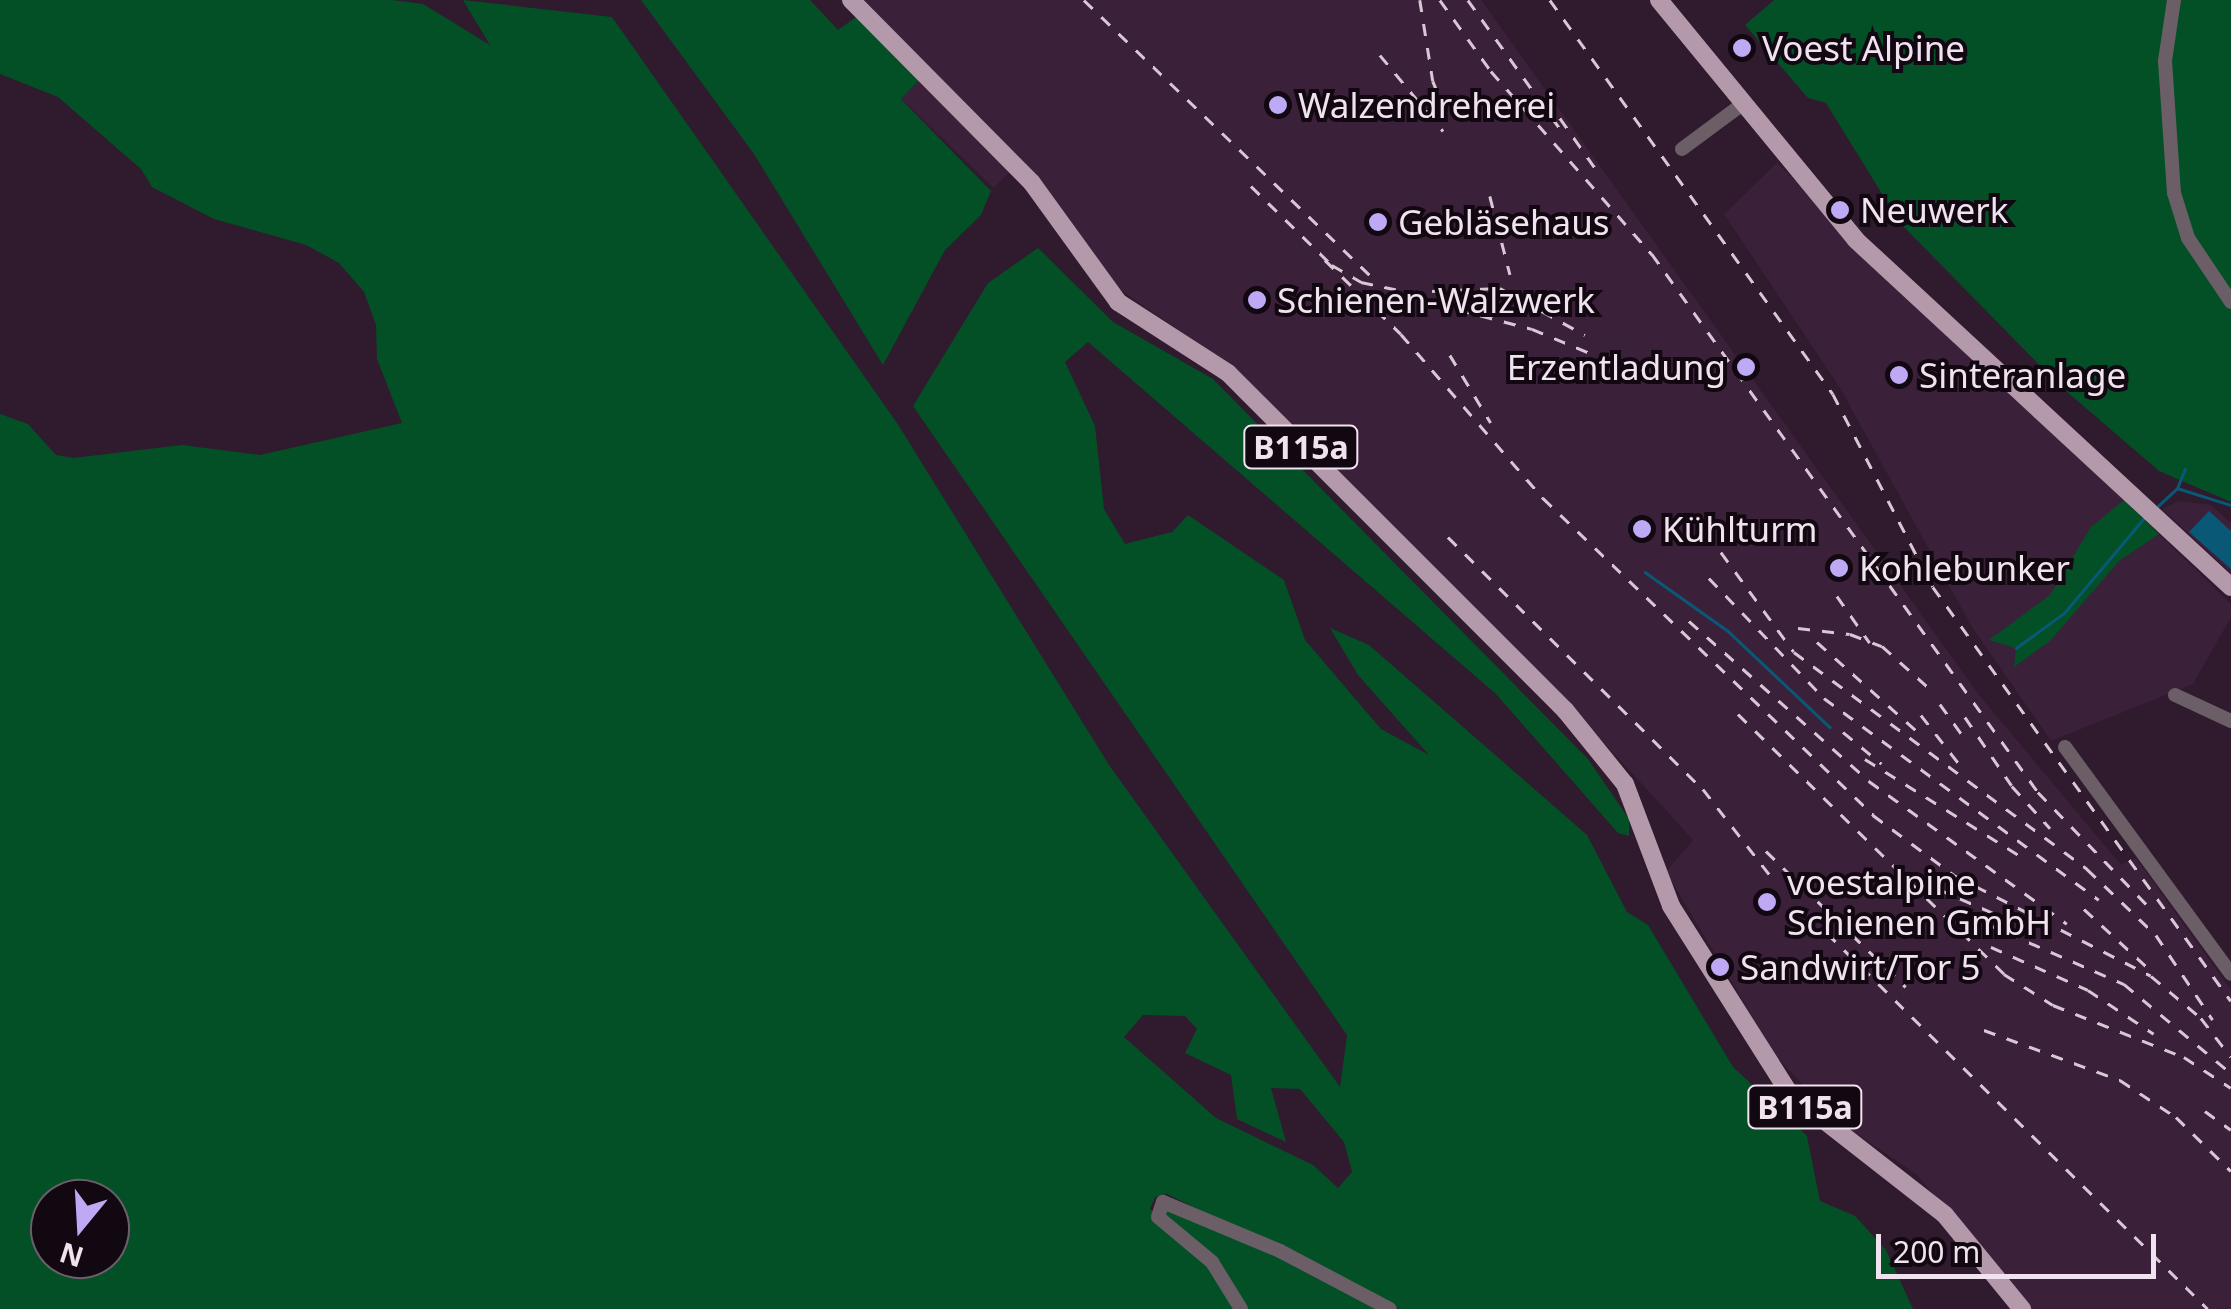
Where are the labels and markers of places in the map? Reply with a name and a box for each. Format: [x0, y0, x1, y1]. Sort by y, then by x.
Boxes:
place label: Voest Alpine [1762, 27, 1965, 69]
marker: Voest Alpine [1731, 37, 1753, 59]
place label: Walzendreherei [1298, 84, 1555, 126]
marker: Walzendreherei [1267, 94, 1289, 116]
place label: Neuwerk [1860, 189, 2008, 231]
marker: Neuwerk [1829, 199, 1851, 221]
place label: Gebläsehaus [1398, 201, 1610, 243]
marker: Gebläsehaus [1367, 211, 1389, 233]
place label: Schienen-Walzwerk [1277, 279, 1595, 321]
marker: Schienen-Walzwerk [1246, 289, 1268, 311]
place label: Erzentladung [1507, 346, 1726, 388]
place label: Sinteranlage [1919, 354, 2126, 396]
marker: Erzentladung [1735, 356, 1757, 378]
marker: Sinteranlage [1888, 364, 1910, 386]
place label: Kühlturm [1662, 508, 1817, 550]
marker: Kühlturm [1631, 518, 1653, 540]
place label: Kohlebunker [1859, 547, 2070, 589]
marker: Kohlebunker [1828, 557, 1850, 579]
place label: voestalpine Schienen GmbH [1787, 861, 2051, 943]
marker: voestalpine Schienen GmbH [1756, 891, 1778, 913]
place label: Sandwirt/Tor 5 [1740, 946, 1980, 988]
marker: Sandwirt/Tor 5 [1709, 956, 1731, 978]

